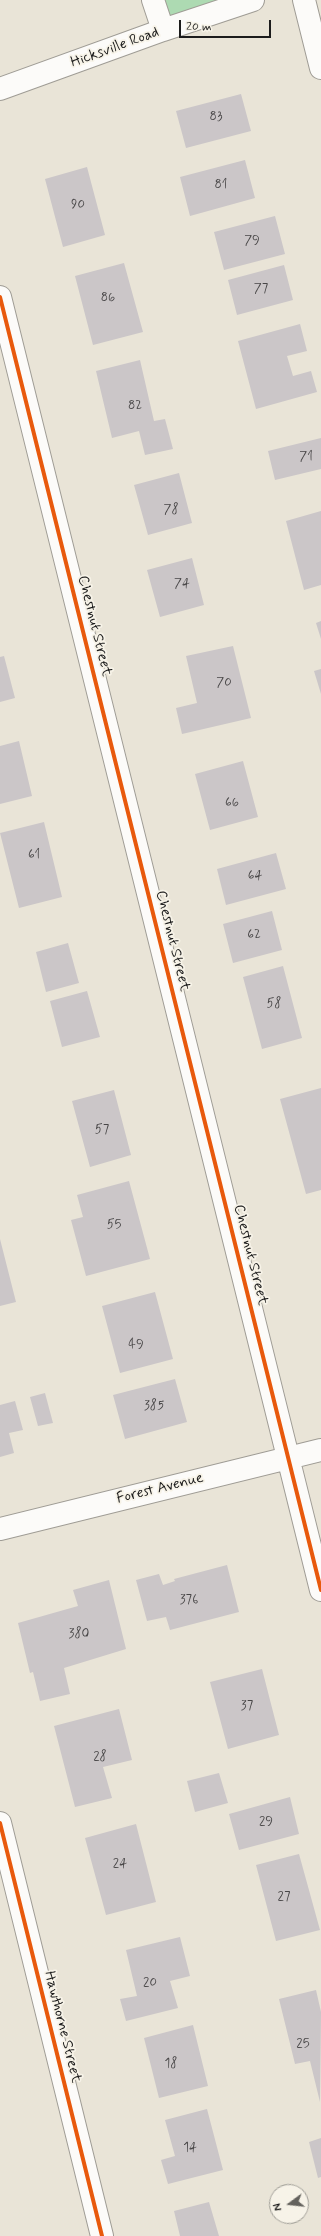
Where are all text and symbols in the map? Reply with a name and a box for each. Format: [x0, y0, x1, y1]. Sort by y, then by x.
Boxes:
scale bar [181, 12, 273, 38]
text: 20 m [186, 19, 212, 35]
street label: Hicksville Road [68, 24, 162, 72]
house number: 83 [210, 109, 222, 125]
house number: 81 [215, 177, 227, 193]
house number: 90 [71, 197, 85, 213]
house number: 79 [244, 233, 260, 249]
house number: 77 [254, 281, 268, 297]
house number: 86 [101, 290, 115, 306]
house number: 82 [128, 398, 142, 414]
house number: 71 [299, 449, 313, 465]
house number: 78 [163, 502, 179, 518]
street label: Chestnut Street [73, 574, 115, 678]
house number: 74 [174, 576, 190, 592]
house number: 70 [216, 675, 232, 691]
house number: 66 [225, 795, 239, 811]
house number: 61 [28, 847, 40, 863]
house number: 64 [248, 868, 262, 884]
street label: Chestnut Street [151, 889, 193, 993]
house number: 62 [247, 927, 261, 943]
house number: 58 [267, 996, 281, 1012]
house number: 57 [95, 1122, 109, 1138]
street label: Chestnut Street [229, 1203, 271, 1307]
house number: 55 [107, 1217, 121, 1233]
house number: 49 [128, 1337, 144, 1353]
house number: 385 [144, 1398, 164, 1414]
street label: Forest Avenue [115, 1470, 205, 1508]
house number: 376 [180, 1592, 198, 1608]
house number: 380 [69, 1626, 89, 1642]
house number: 37 [241, 1698, 253, 1714]
house number: 28 [93, 1749, 107, 1765]
house number: 29 [259, 1814, 273, 1830]
house number: 24 [113, 1856, 127, 1872]
house number: 27 [278, 1889, 290, 1905]
street label: Hawthorne Street [39, 1969, 85, 2085]
house number: 20 [143, 1975, 157, 1991]
house number: 25 [296, 2036, 310, 2052]
house number: 18 [165, 2056, 177, 2072]
house number: 14 [183, 2140, 197, 2156]
north arrow [269, 2184, 309, 2224]
text: N [271, 2202, 286, 2212]

